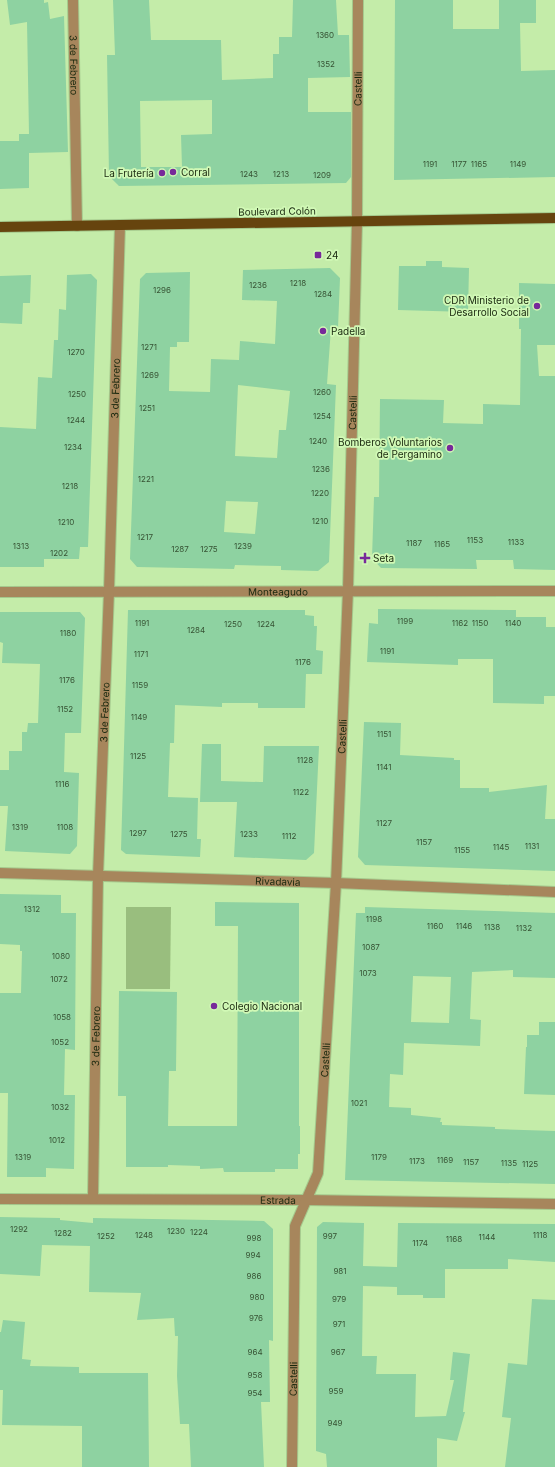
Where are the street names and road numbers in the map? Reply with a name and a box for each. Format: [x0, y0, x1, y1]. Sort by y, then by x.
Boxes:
street label: 3 de Febrero [68, 35, 81, 95]
street label: Castelli [352, 71, 364, 106]
street label: Boulevard Colón [238, 204, 316, 218]
street label: 3 de Febrero [108, 358, 122, 419]
street label: Castelli [346, 395, 359, 430]
street label: Monteagudo [248, 585, 308, 598]
street label: 3 de Febrero [97, 682, 111, 743]
street label: Castelli [335, 719, 349, 754]
street label: Rivadavia [255, 875, 301, 888]
street label: 3 de Febrero [89, 1006, 102, 1066]
street label: Castelli [318, 1042, 332, 1078]
street label: Estrada [260, 1194, 296, 1206]
street label: Castelli [287, 1362, 299, 1396]

